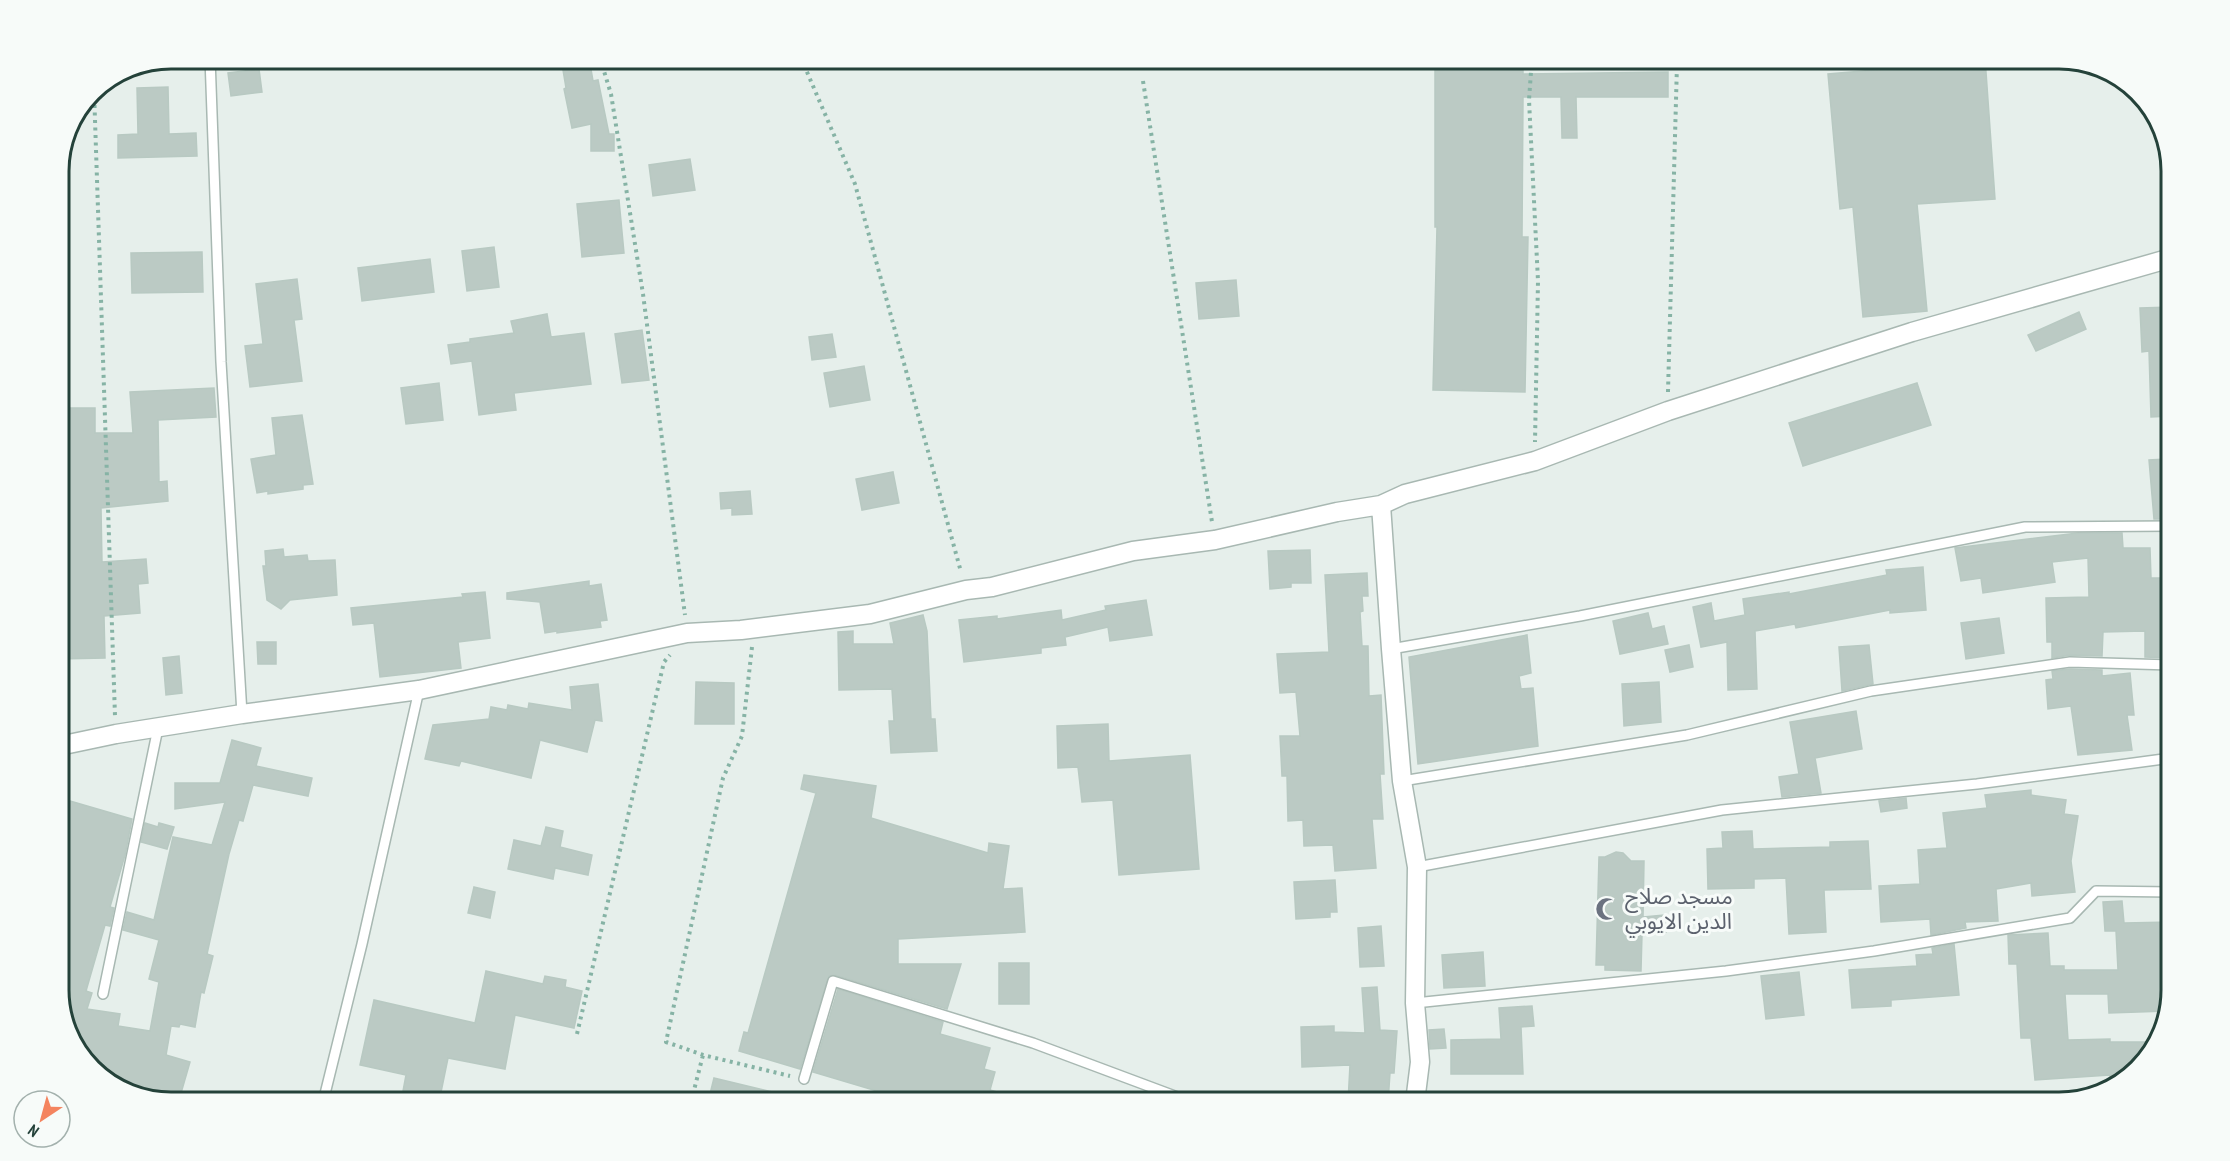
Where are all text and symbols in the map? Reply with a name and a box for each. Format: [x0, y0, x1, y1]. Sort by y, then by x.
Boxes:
place label: مسجد صلاح الدين الايوبي [1625, 882, 1733, 938]
mosque icon: مسجد صلاح الدين الايوبي [1594, 896, 1620, 922]
north arrow [12, 1089, 72, 1149]
text: N [24, 1121, 43, 1142]

